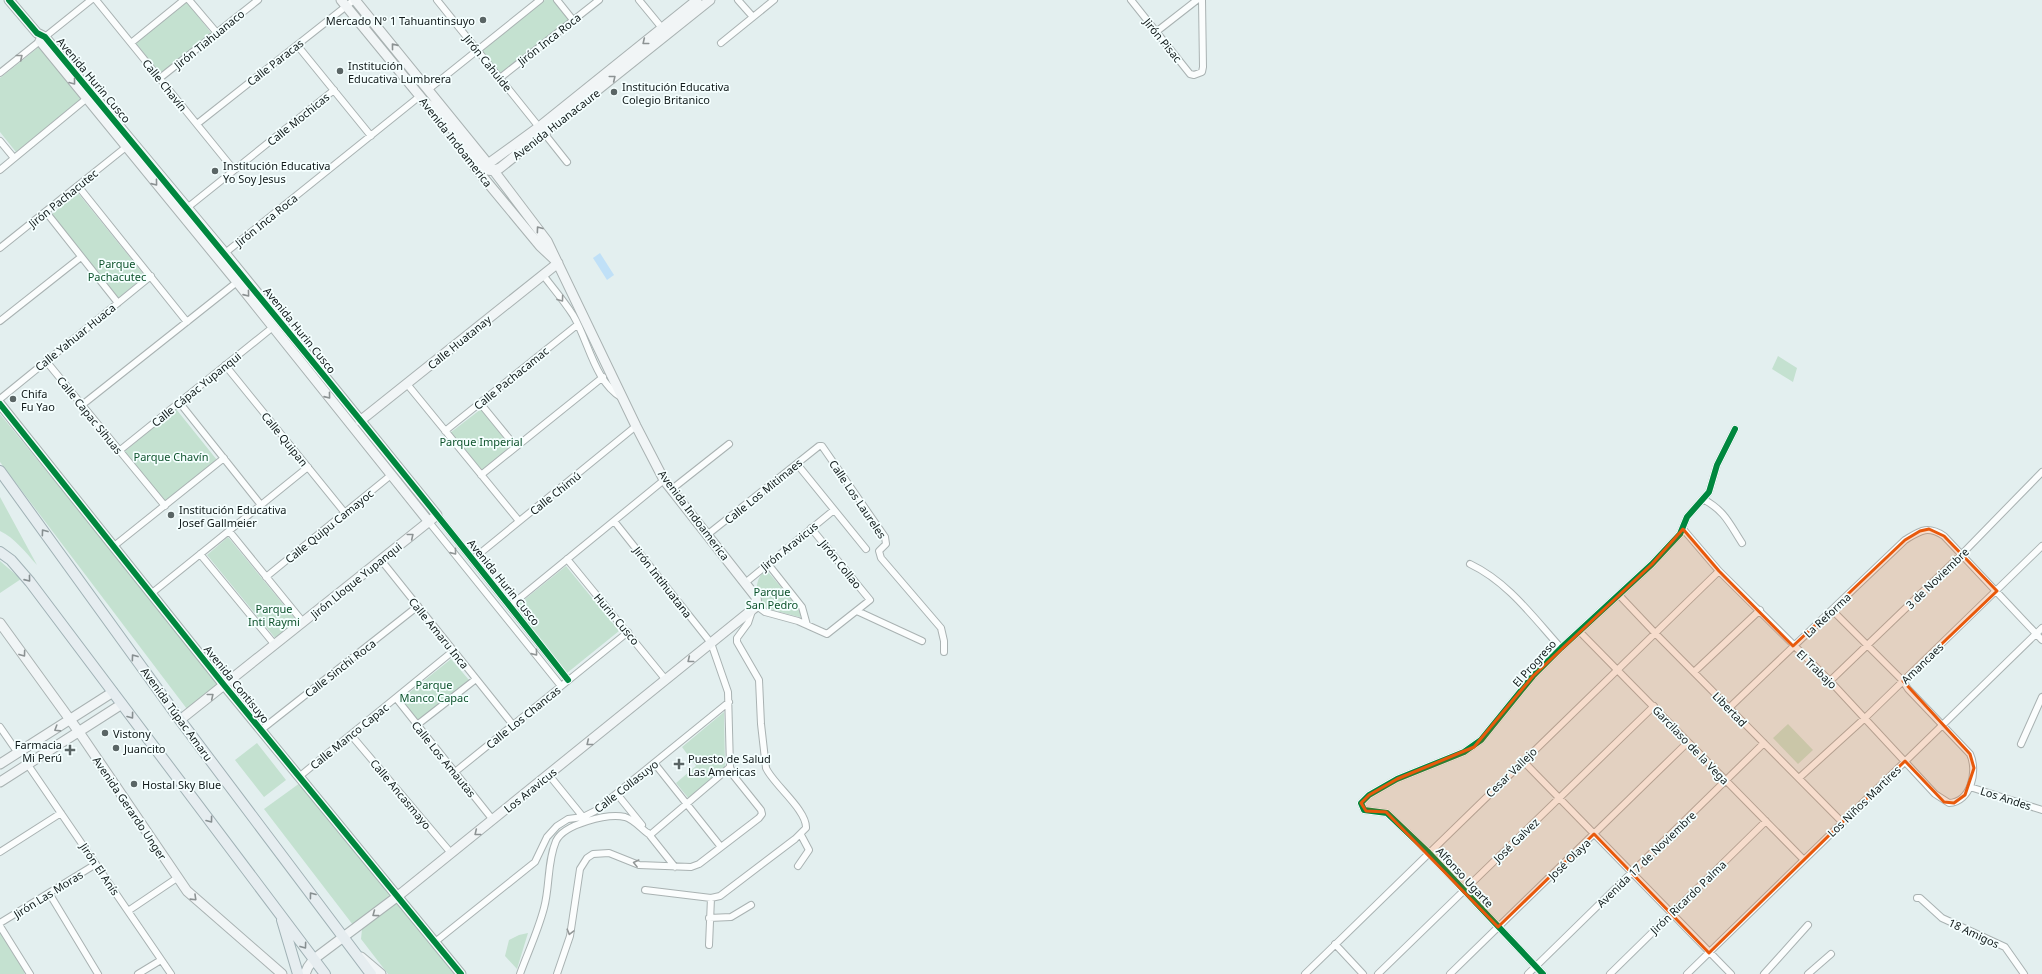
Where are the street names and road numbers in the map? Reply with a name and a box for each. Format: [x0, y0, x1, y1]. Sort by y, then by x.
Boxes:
street label: Jirón Tiahuanaco [170, 6, 248, 73]
street label: Jirón Inca Roca [514, 10, 584, 69]
street label: Jirón Pisac [1140, 14, 1185, 65]
street label: Jirón Cahuide [460, 31, 516, 95]
street label: Avenida Hurin Cusco [54, 34, 134, 126]
street label: Calle Paracas [244, 35, 306, 89]
street label: Calle Chavín [139, 56, 191, 114]
street label: Avenida Huanacaure [509, 85, 603, 163]
street label: Calle Mochicas [264, 89, 332, 149]
street label: Avenida Indoamerica [416, 94, 496, 190]
street label: Jirón Pachacutec [24, 165, 101, 231]
street label: Jirón Inca Roca [231, 190, 300, 250]
street label: Avenida Hurin Cusco [260, 284, 340, 377]
street label: Calle Yahuar Huaca [32, 300, 118, 374]
street label: Calle Huatanay [424, 311, 494, 372]
street label: Calle Pachacamac [470, 343, 552, 413]
street label: Calle Cápac Yupanqui [148, 348, 244, 430]
street label: Calle Capac Sihuas [54, 373, 126, 457]
street label: Calle Quipan [258, 409, 312, 469]
street label: Calle Los Mitimaes [721, 455, 805, 527]
street label: Calle Los Laureles [826, 457, 890, 541]
street label: Avenida Indoamerica [655, 467, 733, 563]
street label: Calle Chimú [526, 468, 584, 518]
street label: Calle Quipu Camayoc [282, 486, 376, 566]
street label: Jirón Aravicus [756, 518, 821, 574]
street label: Avenida Hurin Cusco [464, 536, 544, 629]
street label: Jirón Collao [816, 536, 865, 592]
street label: Jirón Lloque Yupanqui [307, 539, 405, 622]
street label: Jirón Intihuatana [630, 542, 696, 621]
street label: 3 de Noviembre [1902, 544, 1972, 612]
street label: La Reforma [1800, 589, 1854, 641]
street label: Hurin Cusco [591, 590, 643, 648]
street label: Calle Amaru Inca [406, 594, 472, 672]
street label: Calle Sinchi Roca [301, 636, 379, 700]
street label: El Progreso [1509, 636, 1559, 690]
street label: Amancaes [1898, 639, 1946, 687]
street label: Avenida Contisuyo [201, 642, 273, 726]
street label: El Trabajo [1794, 646, 1841, 692]
street label: Avenida Túpac Amaru [138, 664, 216, 764]
street label: Calle Los Chancas [483, 682, 563, 752]
street label: Libertad [1710, 688, 1750, 730]
street label: Calle Manco Capac [307, 700, 391, 772]
street label: Garcilaso de la Vega [1650, 703, 1732, 787]
street label: Calle Los Amautas [409, 718, 479, 800]
street label: Cesar Vallejo [1482, 743, 1540, 800]
street label: Avenida Gerardo Unger [90, 753, 171, 863]
street label: Calle Ancasmayo [367, 756, 435, 832]
street label: Calle Collasuyo [591, 756, 661, 816]
street label: Los Niños Martires [1824, 762, 1904, 840]
street label: Los Aravicus [500, 764, 560, 816]
street label: Los Andes [1979, 783, 2033, 813]
street label: Avenida 17 de Noviembre [1593, 808, 1699, 910]
street label: José Galvez [1489, 815, 1542, 866]
street label: José Olaya [1544, 835, 1593, 884]
street label: Jirón El Anís [76, 839, 123, 898]
street label: Alfonso Ugarte [1433, 844, 1497, 910]
street label: Jirón Ricardo Palma [1646, 857, 1729, 938]
street label: Jirón Las Moras [10, 867, 85, 922]
street label: 18 Amigos [1946, 915, 2002, 951]

